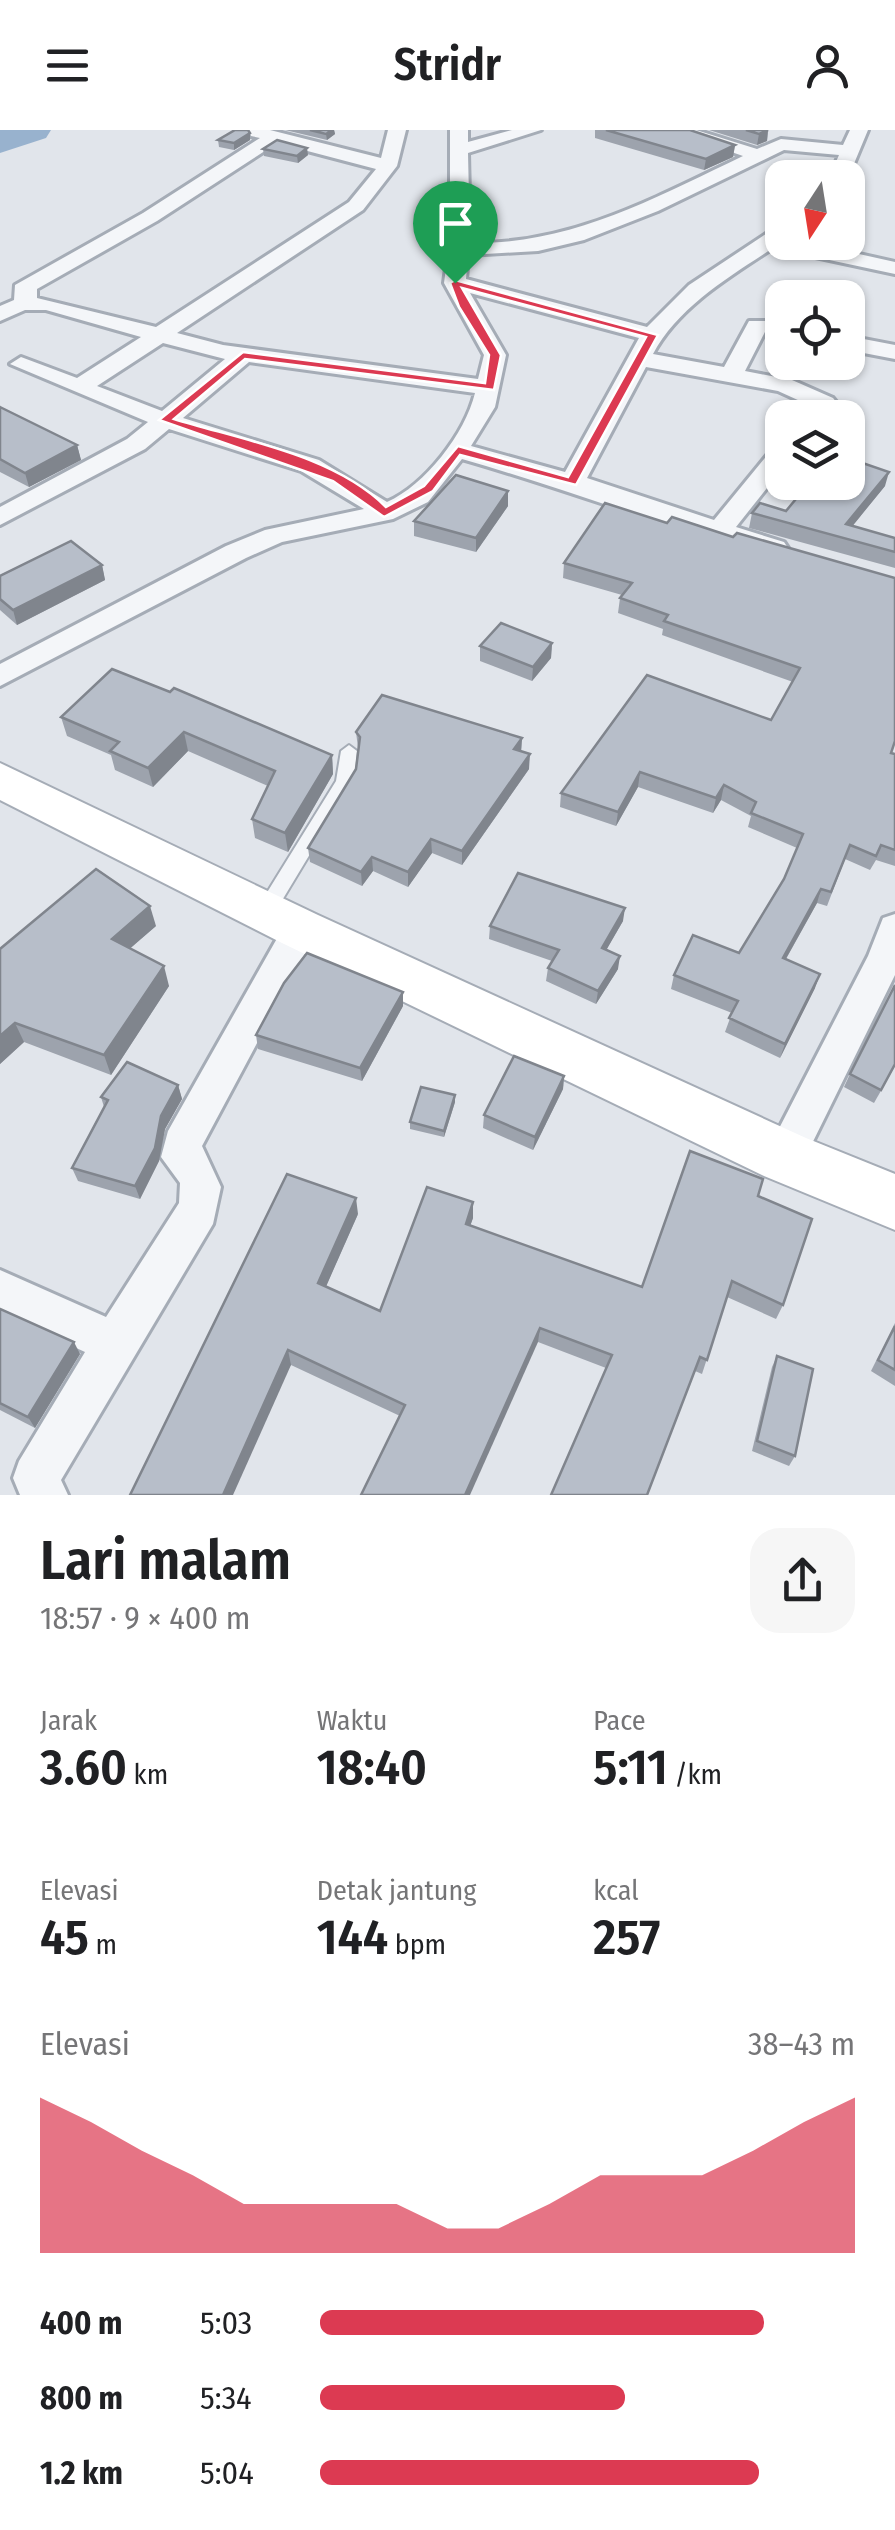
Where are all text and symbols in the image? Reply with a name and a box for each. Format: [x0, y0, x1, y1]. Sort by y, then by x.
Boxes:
icon: menu [40, 38, 95, 93]
text: Stridr [394, 38, 501, 92]
icon: person [800, 38, 855, 93]
north arrow [765, 160, 865, 260]
map controls [765, 160, 865, 500]
pin [413, 181, 498, 284]
icon: arrive [428, 196, 483, 251]
button: locate [765, 280, 865, 380]
button: layers [765, 400, 865, 500]
text: Lari malam [40, 1528, 291, 1594]
button: share [750, 1528, 855, 1633]
text: 18:57 · 9 × 400 m [40, 1599, 250, 1637]
text: Jarak [40, 1704, 97, 1737]
text: Waktu [317, 1704, 387, 1737]
text: Pace [593, 1704, 646, 1737]
text: 3.60 [40, 1737, 127, 1797]
text: 18:40 [317, 1737, 427, 1797]
text: 5:11 [593, 1737, 668, 1797]
text: km [127, 1758, 168, 1791]
text: /km [668, 1758, 722, 1791]
text: Elevasi [40, 1874, 119, 1907]
text: Detak jantung [317, 1874, 476, 1907]
text: kcal [593, 1874, 639, 1907]
text: 45 [40, 1907, 89, 1967]
text: 144 [317, 1907, 388, 1967]
text: 257 [593, 1907, 660, 1967]
text: m [89, 1928, 117, 1961]
text: bpm [388, 1928, 446, 1961]
text: Elevasi [40, 2025, 130, 2063]
text: 38–43 m [748, 2025, 855, 2063]
text: 400 m [40, 2304, 122, 2342]
text: 5:03 [200, 2304, 252, 2342]
text: 800 m [40, 2379, 123, 2417]
text: 5:34 [200, 2379, 252, 2417]
text: 1.2 km [40, 2454, 123, 2492]
text: 5:04 [200, 2454, 254, 2492]

